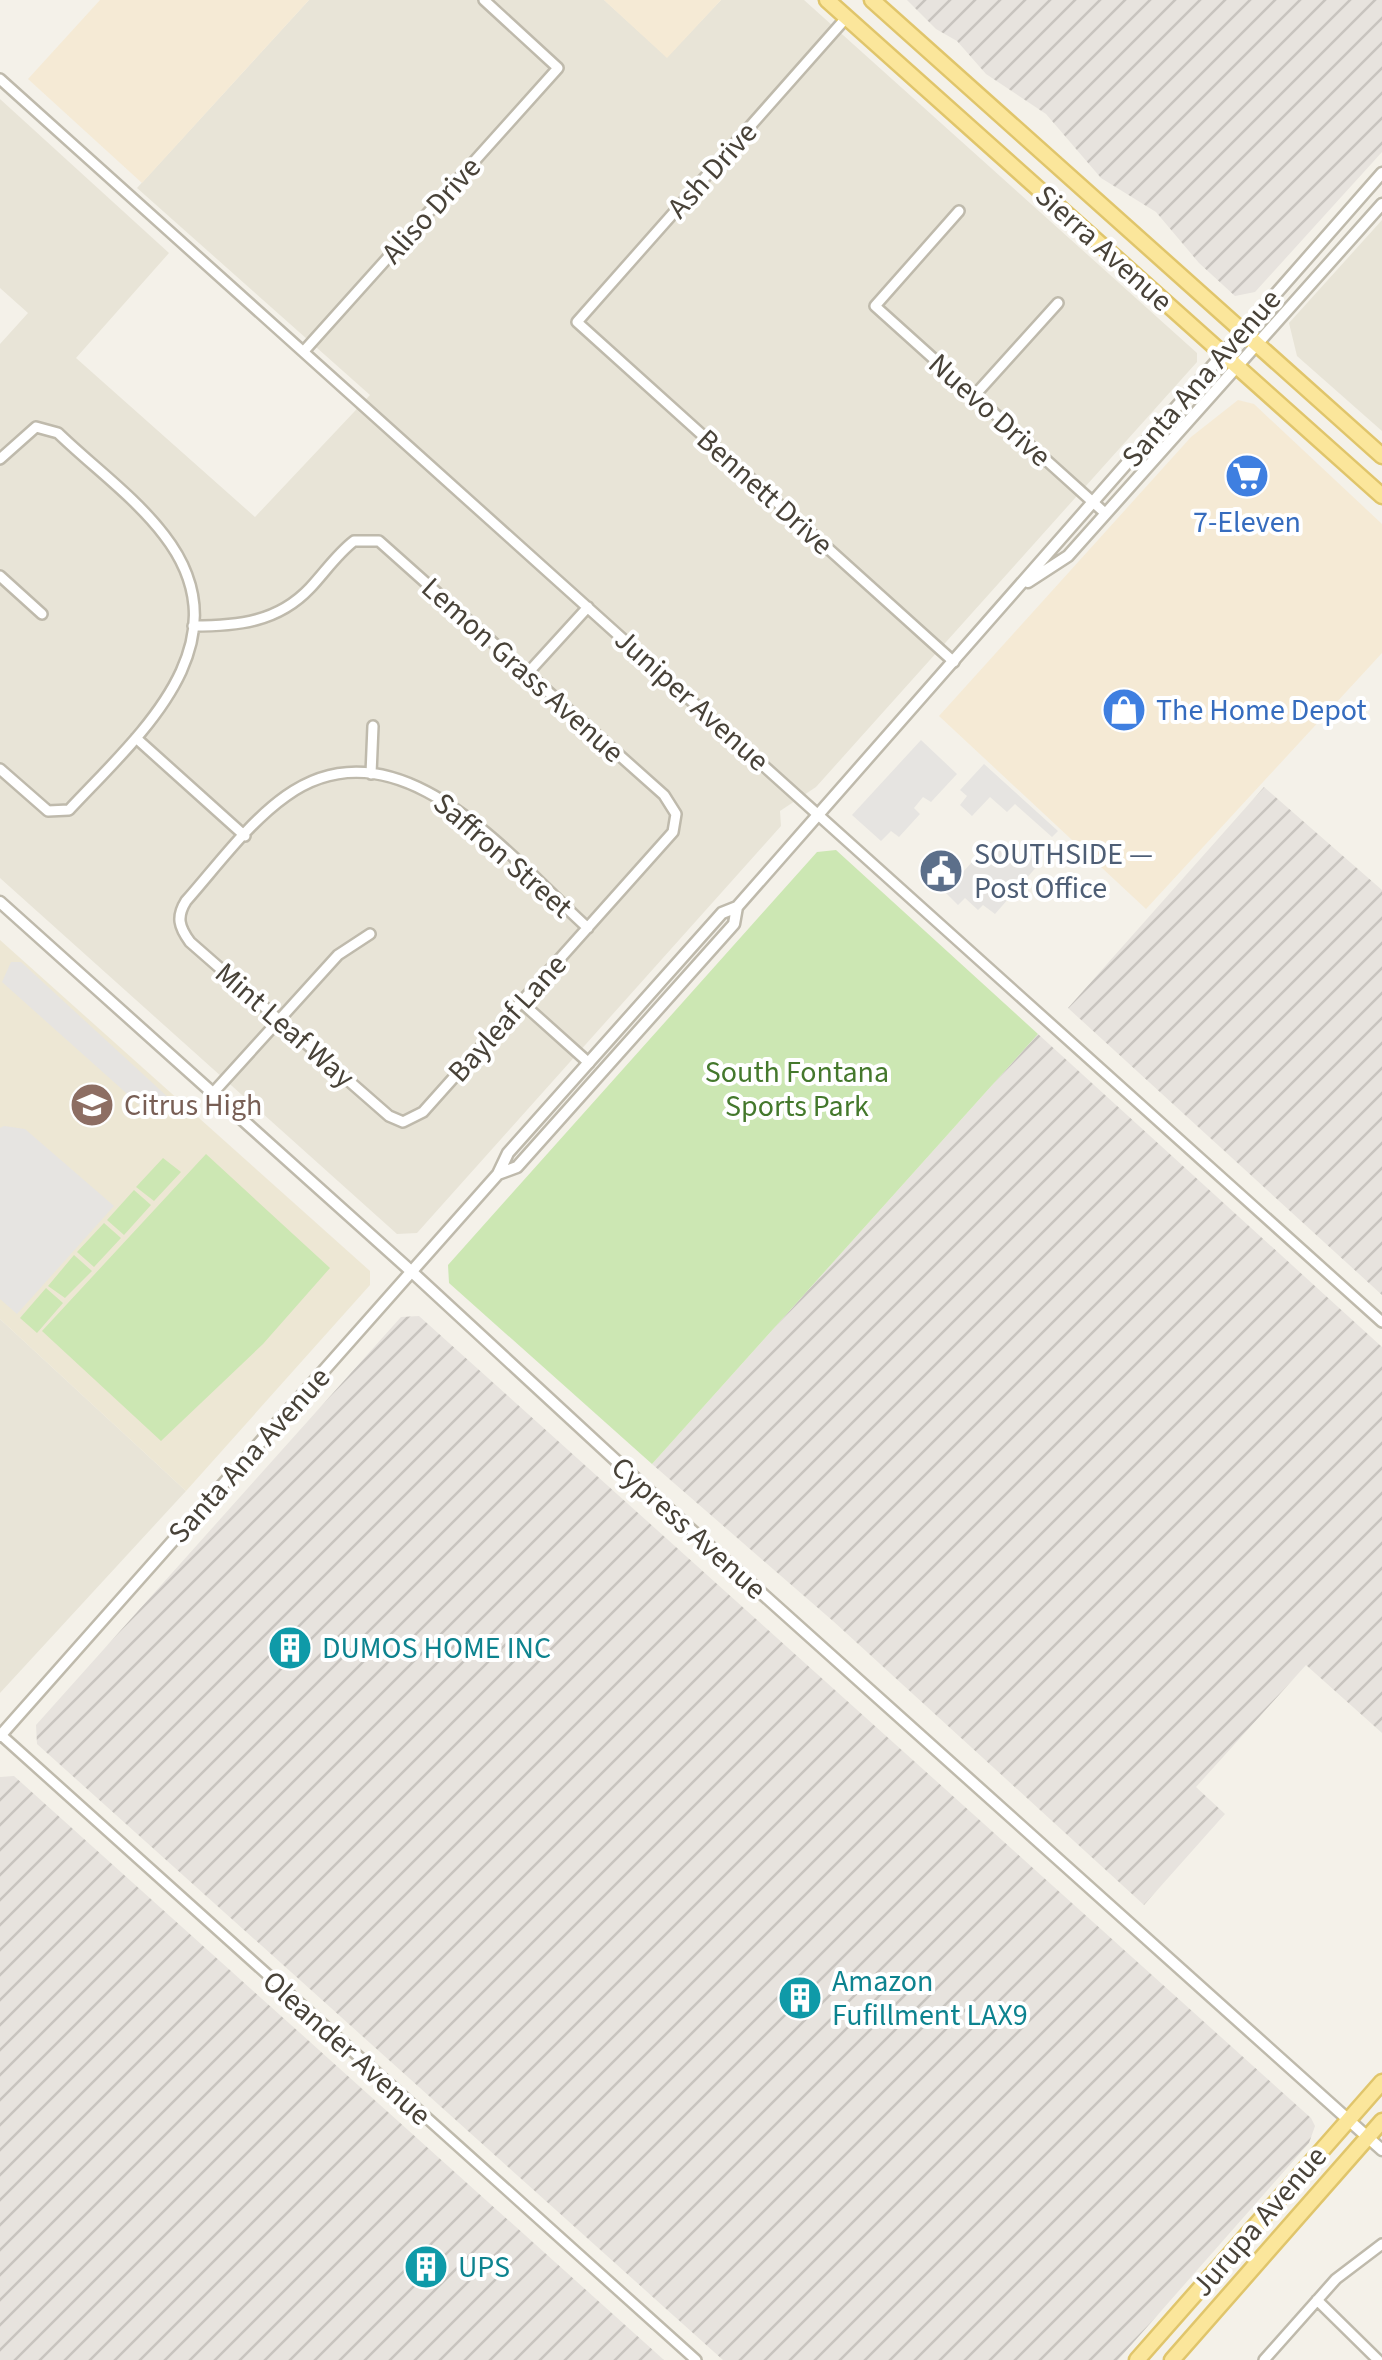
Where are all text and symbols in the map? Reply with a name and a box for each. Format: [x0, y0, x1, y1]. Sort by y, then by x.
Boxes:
street label: Ash Drive [657, 113, 767, 228]
street label: Aliso Drive [372, 147, 491, 273]
street label: Sierra Avenue [1025, 175, 1182, 322]
street label: Santa Ana Avenue [1112, 280, 1291, 477]
street label: Nuevo Drive [919, 344, 1061, 477]
street label: Bennett Drive [687, 419, 842, 565]
supermarket icon: 7-Eleven [1224, 453, 1270, 499]
place label: 7-Eleven [1193, 501, 1301, 544]
street label: Lemon Grass Avenue [412, 568, 634, 773]
street label: Juniper Avenue [605, 619, 778, 782]
shop icon: The Home Depot [1101, 687, 1147, 733]
place label: The Home Depot [1156, 689, 1367, 732]
street label: Saffron Street [424, 783, 582, 928]
place label: SOUTHSIDE — Post Office [974, 833, 1153, 910]
public building icon: SOUTHSIDE — Post Office [918, 848, 964, 894]
street label: Bayleaf Lane [438, 945, 577, 1092]
street label: Mint Leaf Way [205, 953, 364, 1098]
park label: South Fontana Sports Park [705, 1051, 889, 1128]
school or university icon: Citrus High [69, 1082, 115, 1128]
place label: Citrus High [124, 1084, 262, 1127]
street label: Santa Ana Avenue [158, 1358, 340, 1553]
street label: Cypress Avenue [601, 1447, 776, 1610]
building icon: DUMOS HOME INC [267, 1625, 313, 1671]
place label: DUMOS HOME INC [322, 1627, 551, 1670]
place label: Amazon Fufillment LAX9 [832, 1960, 1028, 2037]
street label: Oleander Avenue [253, 1961, 441, 2136]
building icon: Amazon Fufillment LAX9 [777, 1975, 823, 2021]
street label: Jurupa Avenue [1182, 2137, 1337, 2306]
building icon: UPS [403, 2244, 449, 2290]
place label: UPS [458, 2246, 510, 2289]

